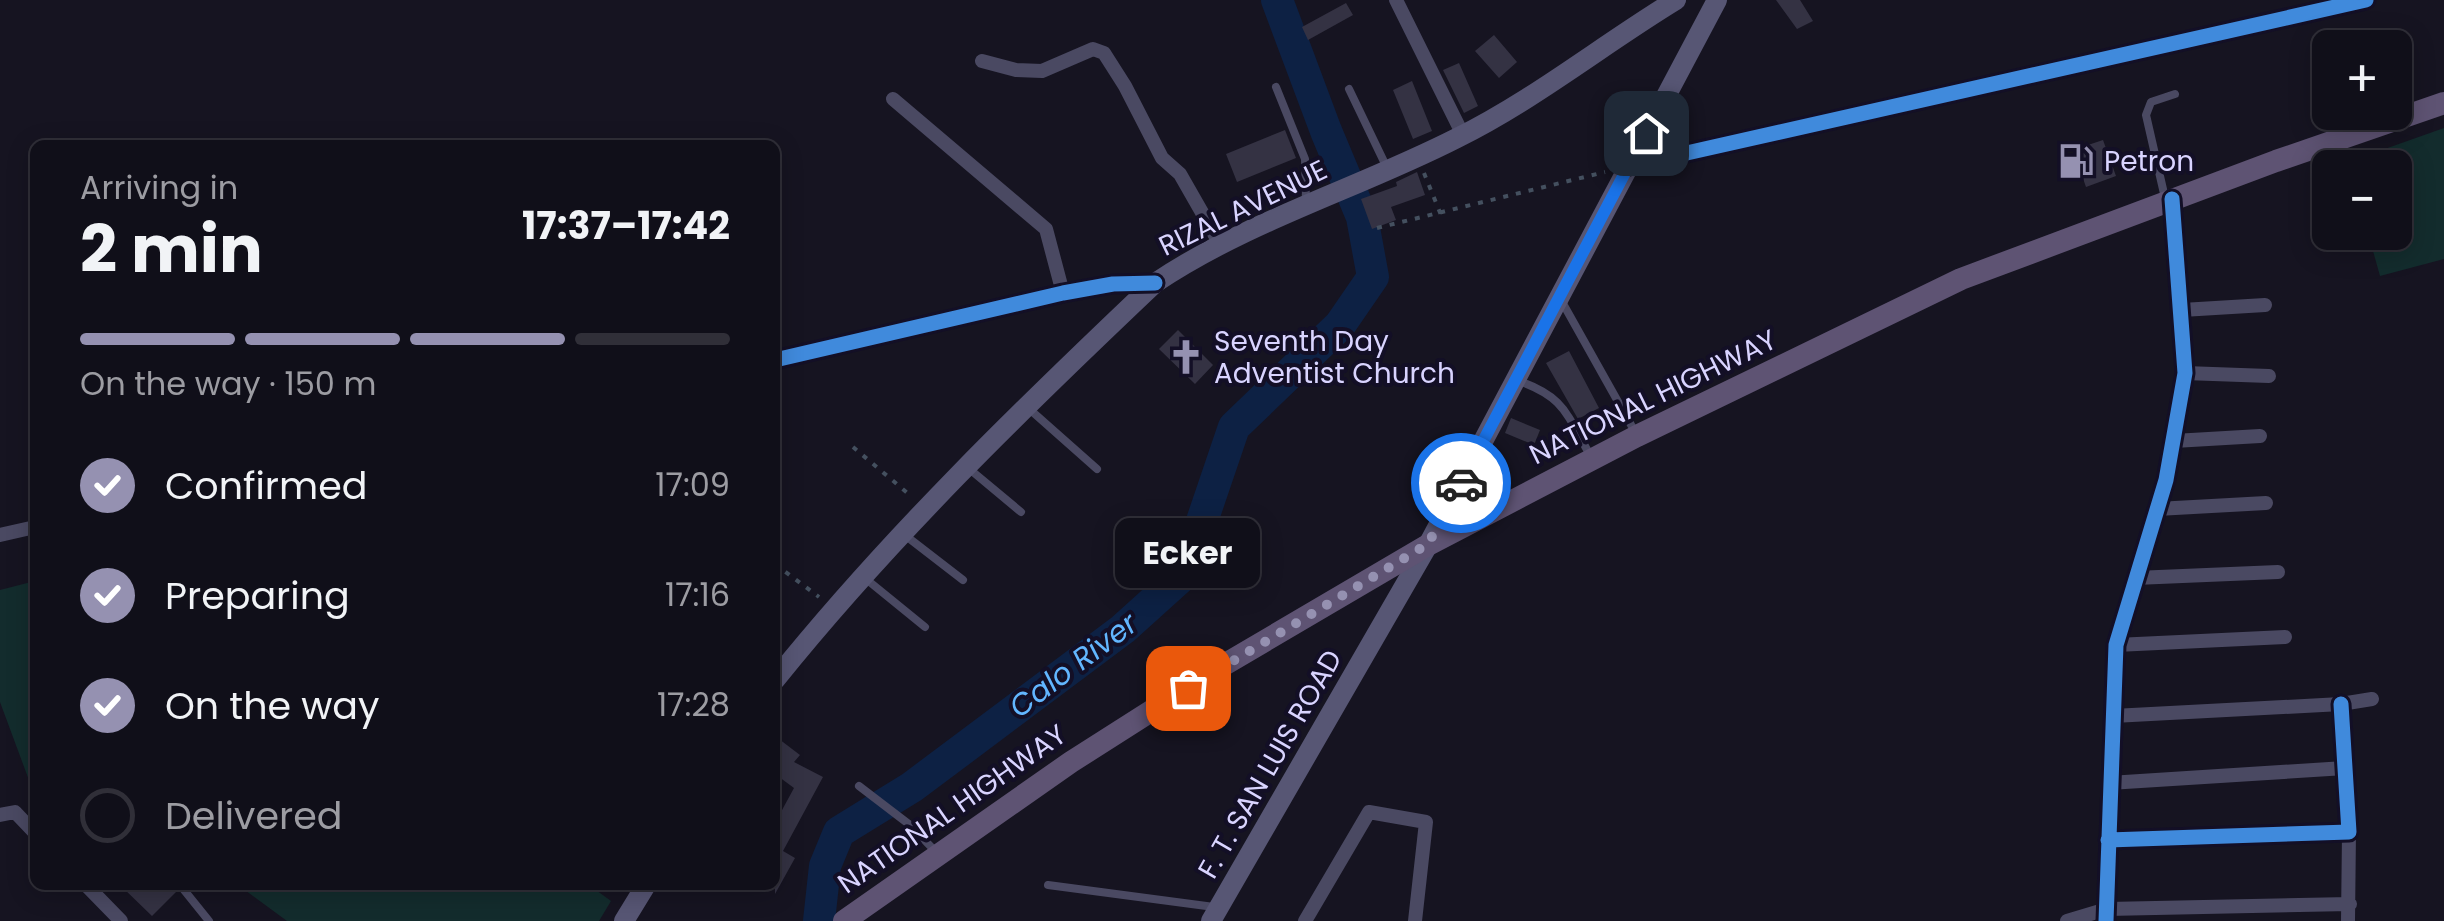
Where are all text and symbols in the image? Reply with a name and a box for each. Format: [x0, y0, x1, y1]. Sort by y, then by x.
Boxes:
map controls [2312, 30, 2412, 250]
button: + [2312, 30, 2412, 130]
pin [1604, 91, 1689, 176]
icon: home [1619, 106, 1674, 161]
fuel station icon: Petron [2057, 142, 2095, 180]
place label: Petron [2104, 142, 2194, 181]
street label: RIZAL AVENUE [1152, 150, 1334, 266]
button: − [2312, 150, 2412, 250]
text: Arriving in [80, 165, 238, 210]
text: 17:37–17:42 [522, 199, 730, 252]
text: 2 min [80, 204, 263, 295]
street label: NATIONAL HIGHWAY [1523, 320, 1783, 474]
place label: Seventh Day Adventist Church [1214, 322, 1455, 393]
church icon: Seventh Day Adventist Church [1167, 338, 1205, 376]
text: On the way · 150 m [80, 361, 376, 406]
courier [1411, 433, 1511, 533]
icon: car [1434, 456, 1489, 511]
icon: check [80, 458, 135, 513]
text: Confirmed [165, 459, 367, 512]
text: 17:09 [655, 462, 730, 507]
callout: Ecker [1116, 518, 1260, 588]
text: Ecker [1143, 530, 1232, 575]
icon: check [80, 568, 135, 623]
text: Preparing [165, 569, 350, 622]
text: 17:16 [665, 572, 730, 617]
water label: Calo River [1000, 602, 1147, 728]
street label: F. T. SAN LUIS ROAD [1189, 643, 1351, 885]
pin [1146, 646, 1231, 731]
icon: bag [1161, 661, 1216, 716]
icon: check [80, 678, 135, 733]
text: On the way [165, 679, 379, 732]
text: 17:28 [657, 682, 730, 727]
street label: NATIONAL HIGHWAY [830, 715, 1074, 903]
text: Delivered [165, 789, 342, 842]

